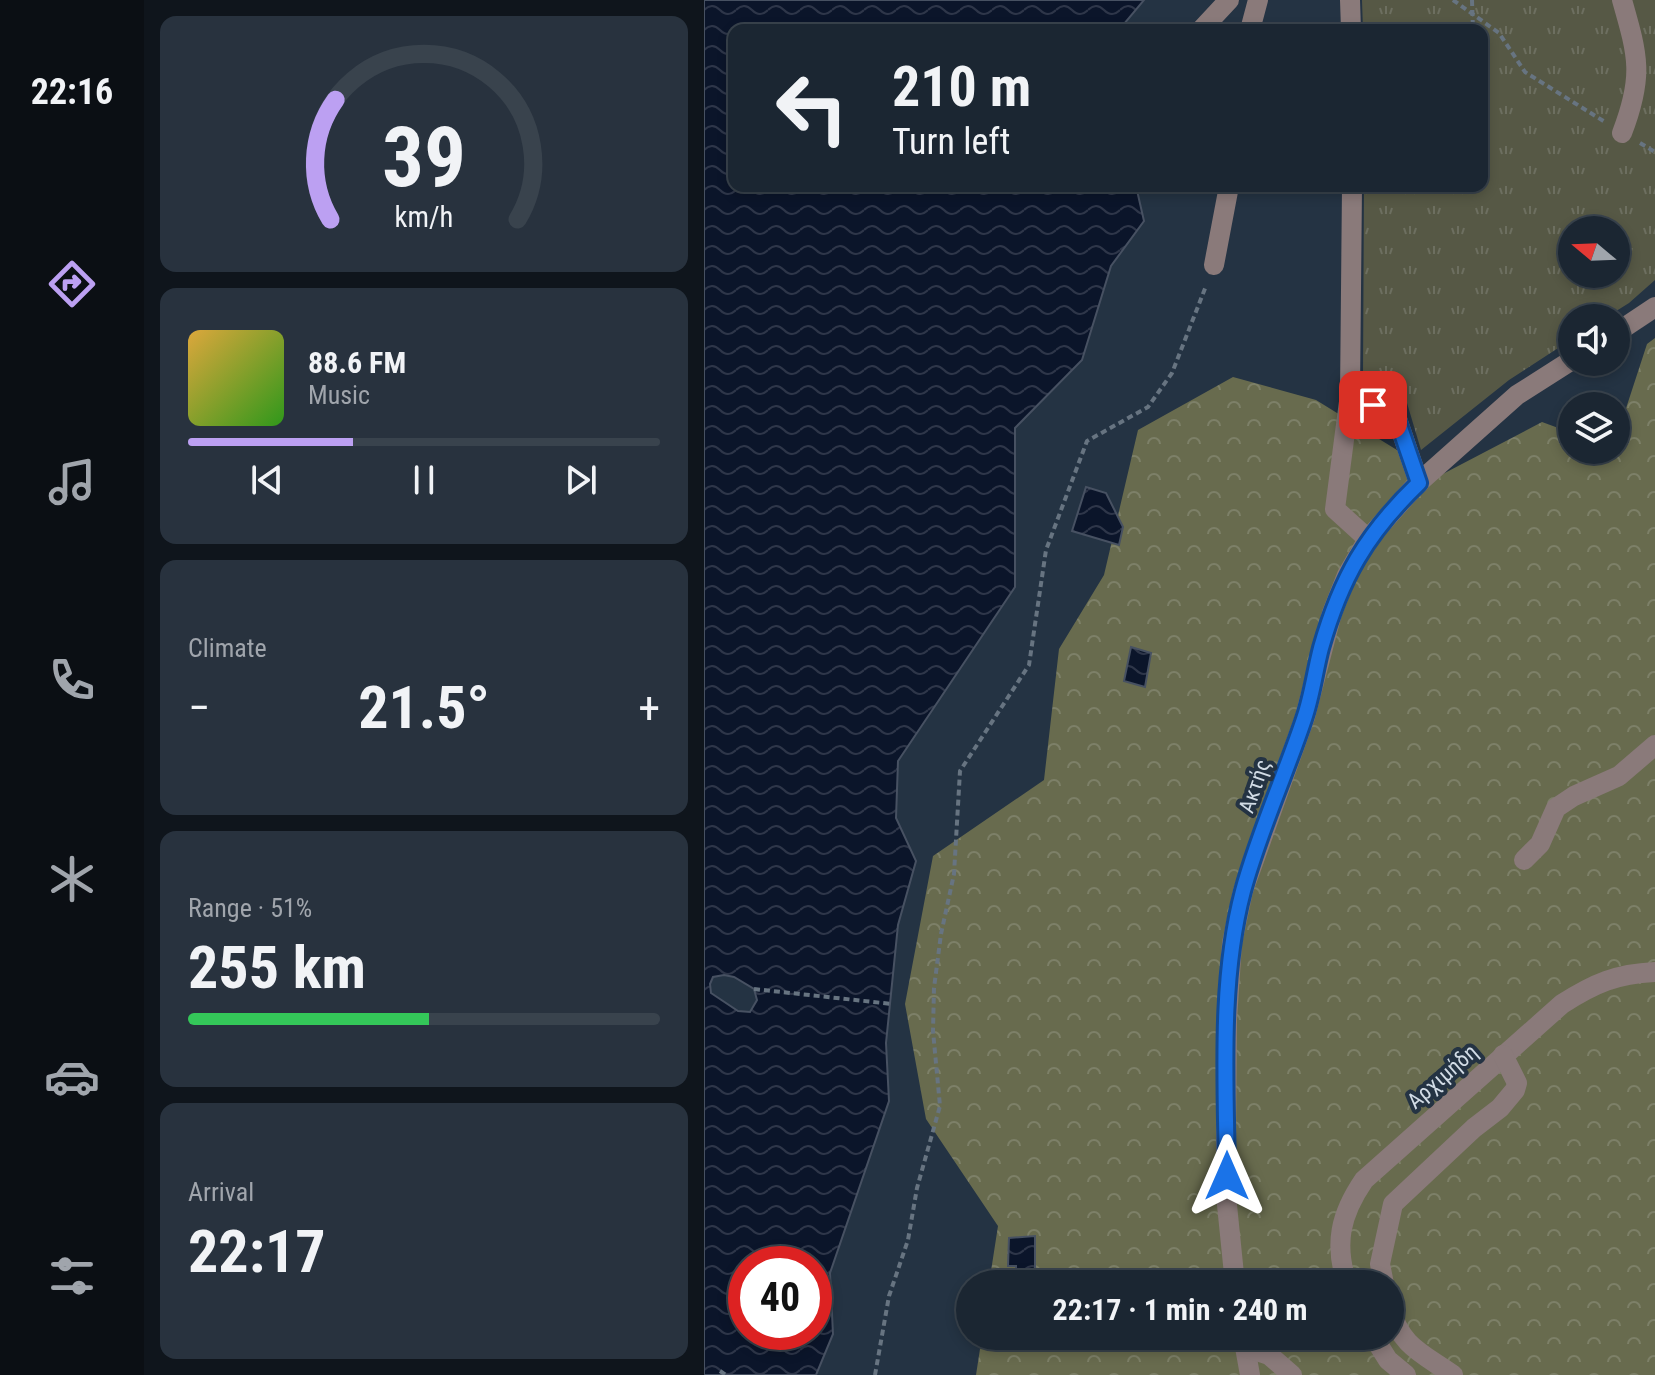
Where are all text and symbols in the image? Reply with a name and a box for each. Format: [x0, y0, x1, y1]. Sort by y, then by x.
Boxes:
text: 210 m [892, 54, 1031, 120]
icon: left [760, 56, 864, 160]
text: 22:16 [31, 71, 113, 113]
text: 39 [382, 108, 466, 205]
text: Turn left [892, 121, 1010, 163]
text: km/h [395, 200, 453, 234]
north arrow [1558, 216, 1630, 288]
map controls [1558, 216, 1630, 464]
icon: directions [44, 256, 100, 312]
button: sound [1558, 304, 1630, 376]
text: 88.6 FM [308, 345, 406, 380]
pin [1339, 371, 1407, 439]
text: Music [308, 380, 370, 410]
icon: arrive [1351, 383, 1395, 427]
button: layers [1558, 392, 1630, 464]
icon: music [44, 454, 100, 510]
icon: previous [245, 458, 289, 502]
icon: pause [402, 458, 446, 502]
icon: next [559, 458, 603, 502]
text: Climate [188, 633, 267, 663]
icon: phone [44, 652, 100, 708]
text: 21.5° [358, 672, 490, 743]
text: − [188, 682, 210, 734]
text: + [638, 682, 660, 734]
street label: Ακτής [1234, 756, 1275, 816]
icon: climate [44, 851, 100, 907]
text: Range · 51% [188, 893, 312, 923]
text: 255 km [188, 932, 366, 1003]
street label: Αρχιμήδη [1402, 1039, 1483, 1114]
icon: car [44, 1049, 100, 1105]
position arrow [1185, 1134, 1269, 1218]
text: Arrival [188, 1177, 254, 1207]
text: 22:17 [188, 1216, 326, 1287]
speed limit sign: 40 [728, 1246, 832, 1350]
icon: filters [44, 1248, 100, 1304]
text: 22:17 · 1 min · 240 m [1053, 1292, 1307, 1327]

